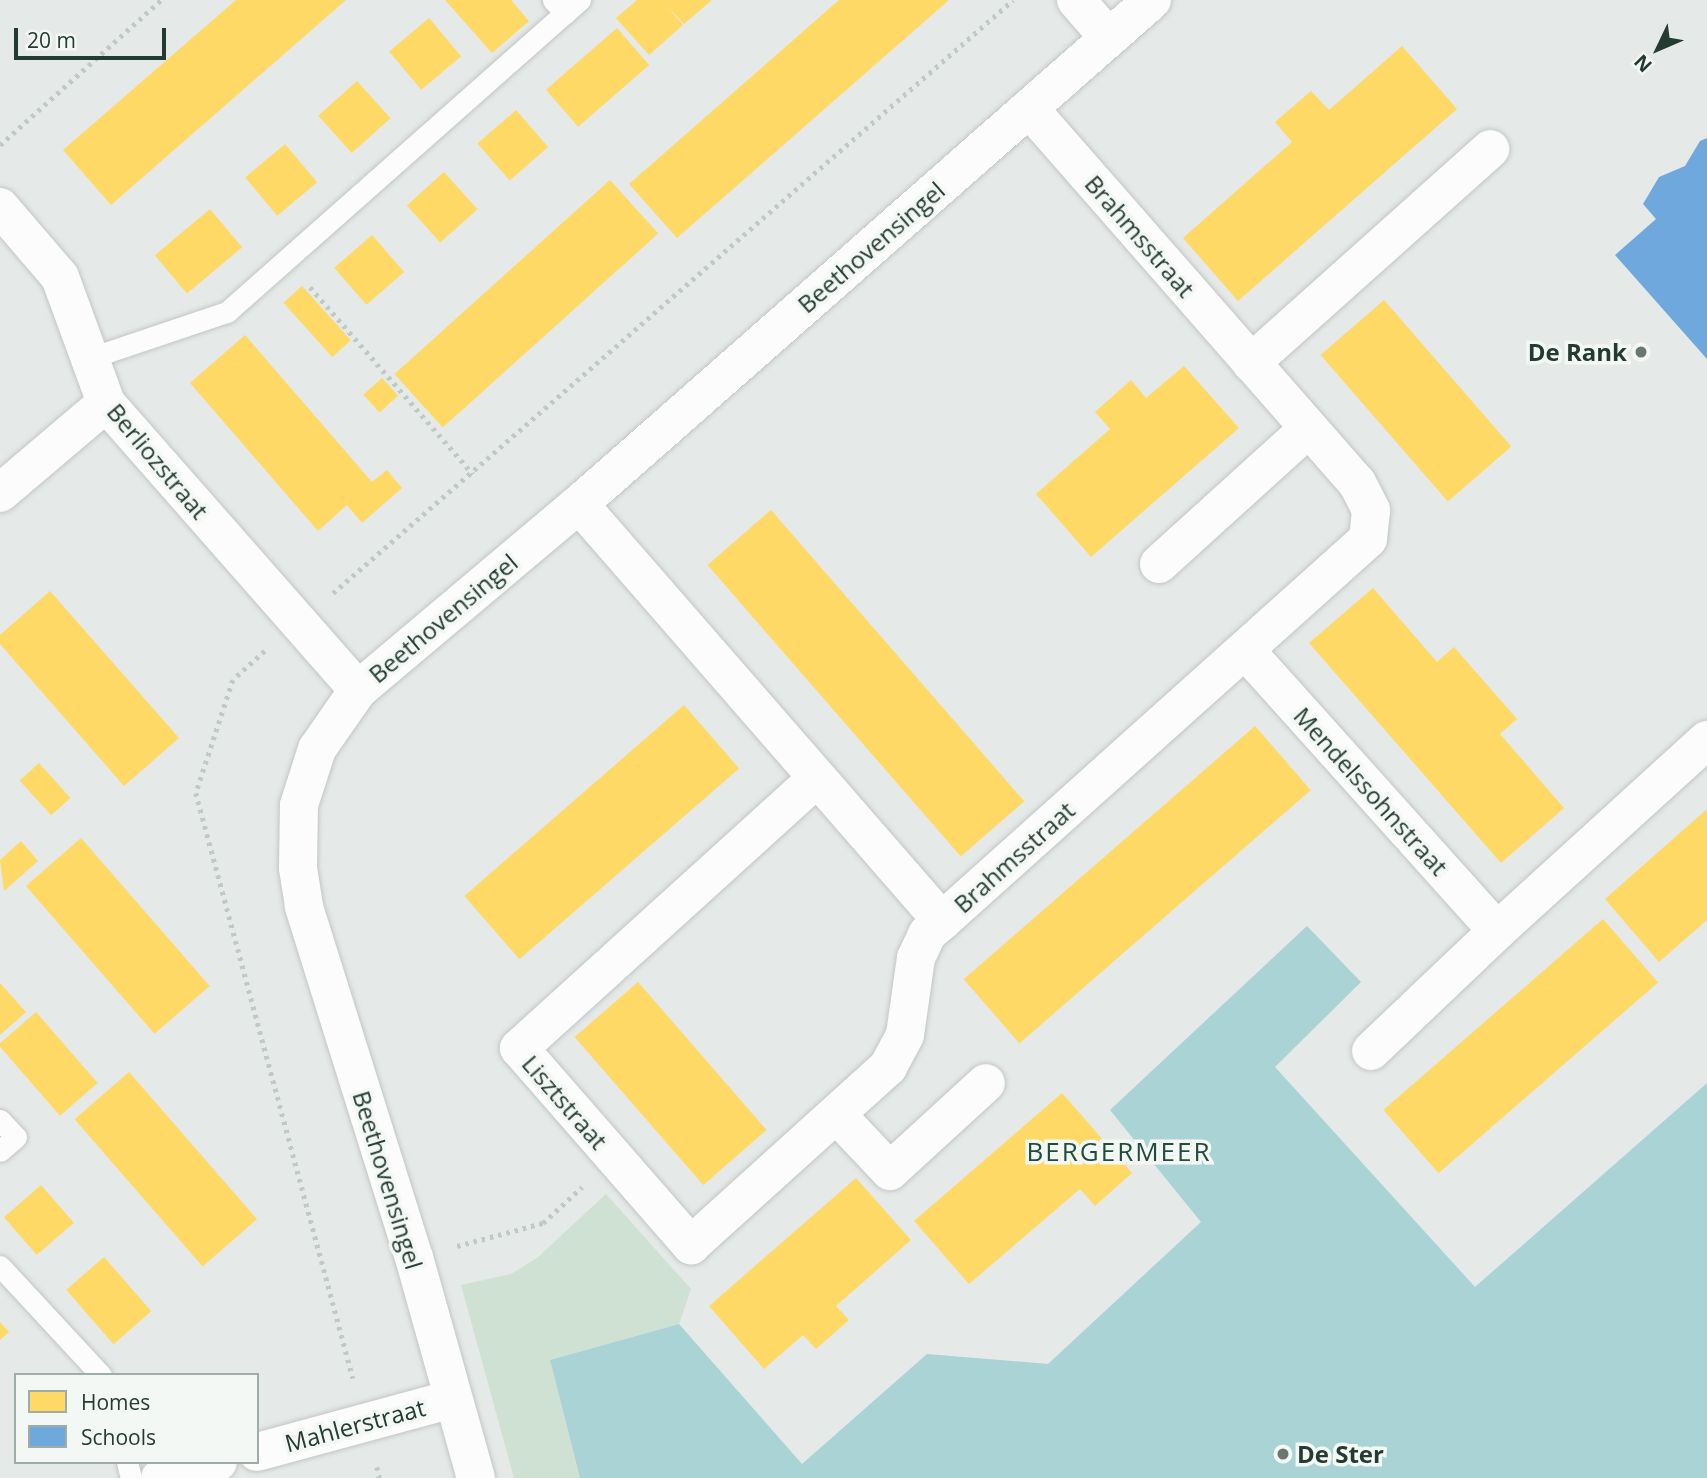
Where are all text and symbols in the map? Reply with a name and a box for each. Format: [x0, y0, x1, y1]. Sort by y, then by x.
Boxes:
scale bar [18, 14, 170, 58]
north arrow [1623, 14, 1693, 84]
text: 20 m [27, 26, 76, 54]
text: N [1628, 49, 1658, 78]
street label: Brahmsstraat [1079, 169, 1201, 303]
street label: Beethovensingel [792, 175, 950, 319]
place label: De Rank [1528, 338, 1627, 366]
marker: De Rank [1633, 344, 1649, 360]
street label: Berliozstraat [101, 397, 215, 525]
street label: Beethovensingel [363, 547, 523, 689]
street label: Mendelssohnstraat [1288, 701, 1454, 881]
street label: Brahmsstraat [948, 795, 1080, 919]
street label: Lisztstraat [516, 1049, 614, 1155]
street label: Beethovensingel [347, 1087, 429, 1273]
district label: BERGERMEER [1028, 1136, 1210, 1168]
legend [14, 1373, 259, 1464]
text: Homes [81, 1388, 150, 1416]
street label: Mahlerstraat [282, 1392, 428, 1458]
text: Schools [81, 1423, 156, 1451]
place label: De Ster [1297, 1440, 1384, 1468]
marker: De Ster [1275, 1446, 1291, 1462]

